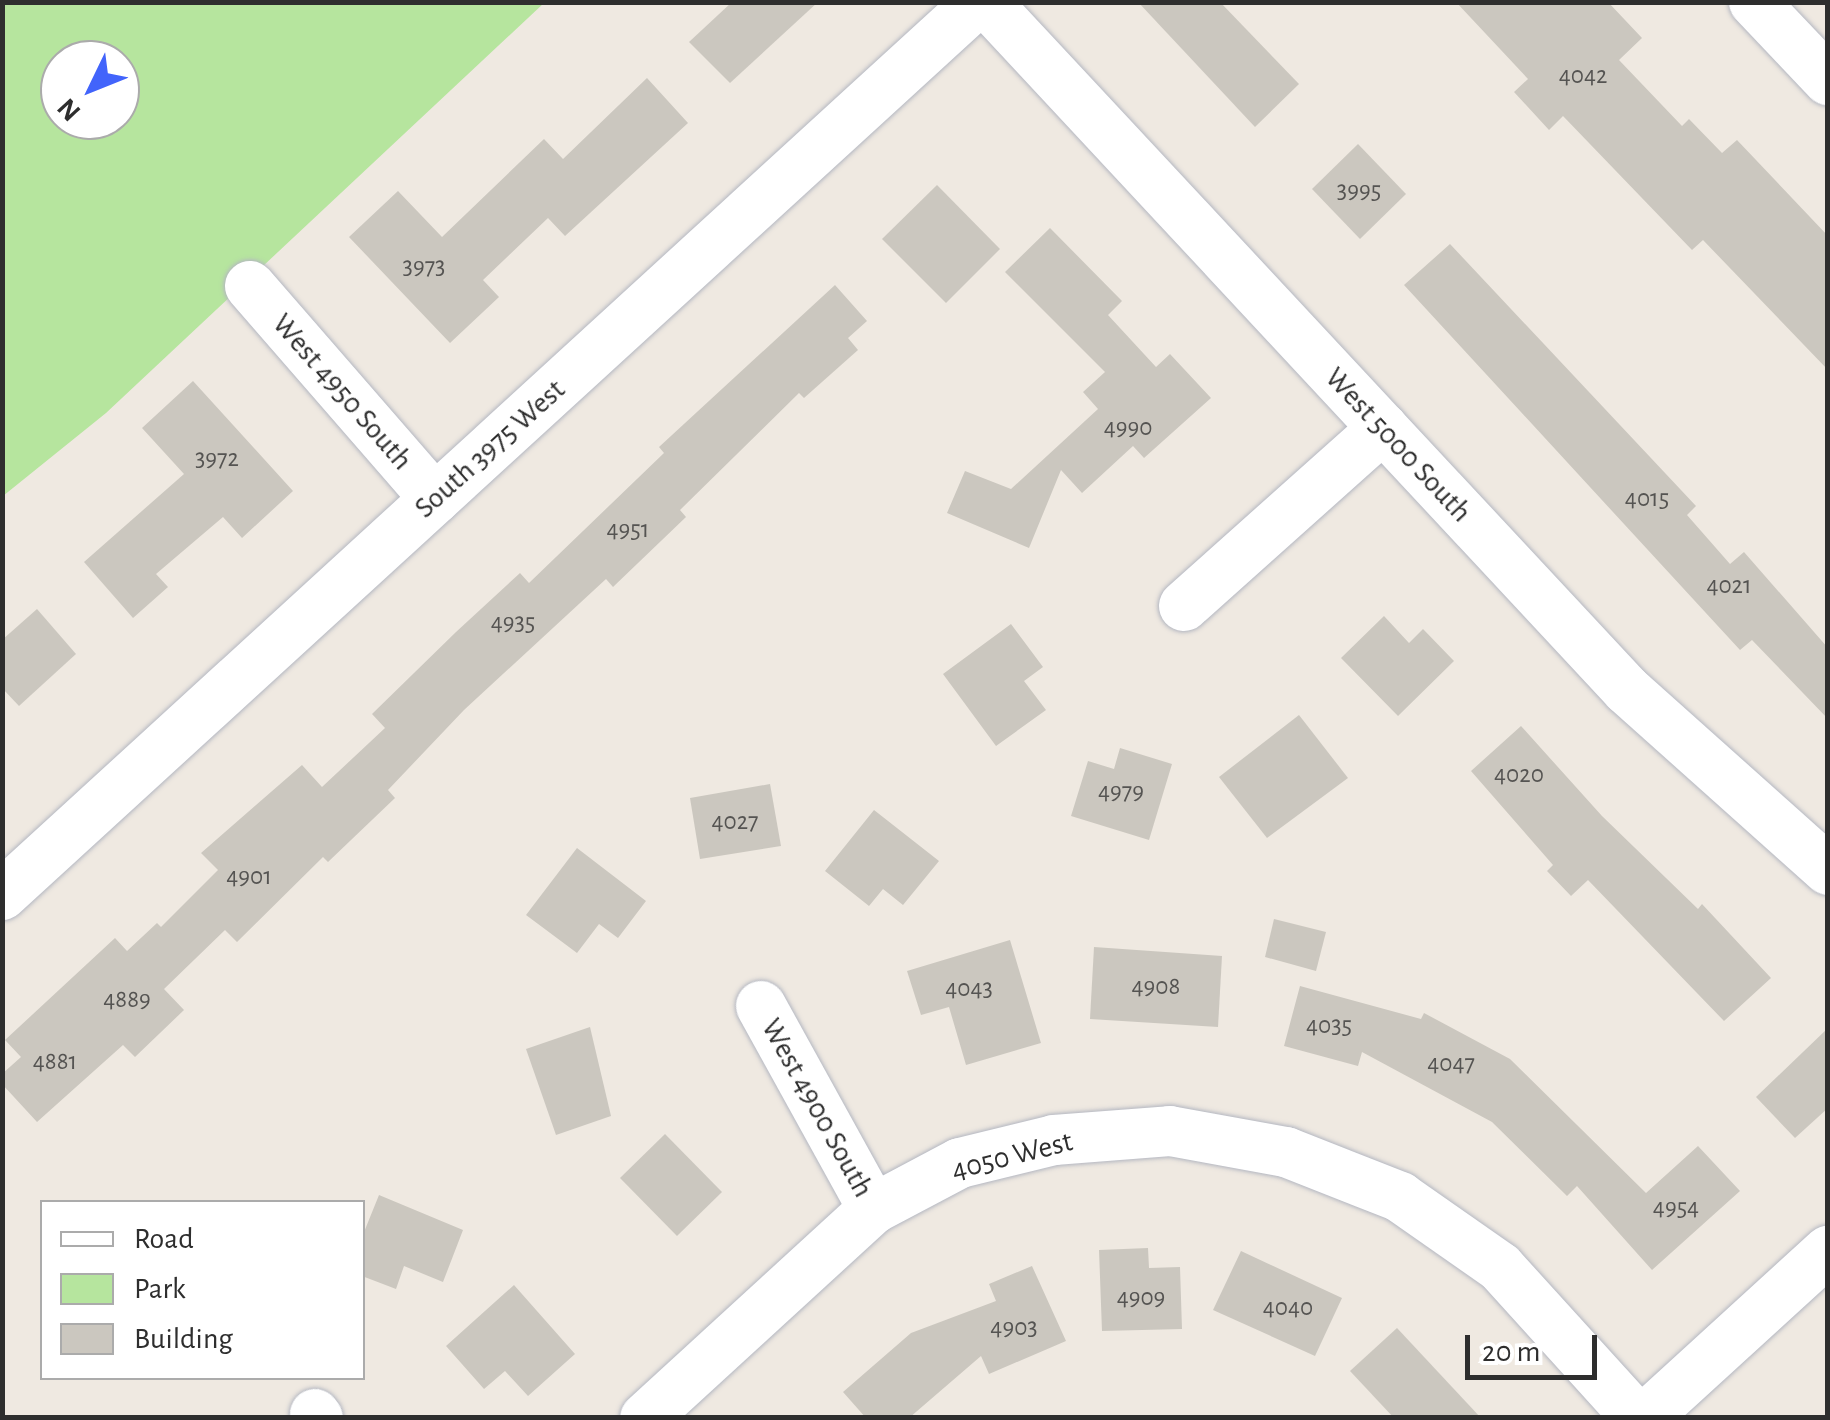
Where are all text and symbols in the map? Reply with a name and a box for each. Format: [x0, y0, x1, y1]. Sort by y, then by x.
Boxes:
north arrow [40, 40, 140, 140]
house number: 4042 [1559, 61, 1607, 91]
text: N [53, 92, 86, 126]
house number: 3995 [1337, 176, 1381, 206]
house number: 3973 [403, 252, 445, 282]
street label: West 4950 South [264, 306, 420, 478]
street label: West 5000 South [1317, 360, 1479, 530]
street label: South 3975 West [407, 372, 573, 526]
house number: 4990 [1104, 413, 1152, 443]
house number: 3972 [195, 444, 239, 474]
house number: 4015 [1625, 484, 1669, 514]
house number: 4951 [607, 515, 649, 545]
house number: 4021 [1706, 571, 1752, 601]
house number: 4935 [491, 608, 535, 638]
house number: 4020 [1494, 760, 1544, 790]
house number: 4979 [1098, 777, 1144, 807]
house number: 4027 [711, 807, 759, 837]
house number: 4901 [226, 862, 272, 892]
house number: 4908 [1132, 972, 1180, 1002]
house number: 4043 [945, 974, 993, 1004]
house number: 4889 [103, 985, 151, 1015]
house number: 4035 [1306, 1011, 1352, 1041]
street label: West 4900 South [753, 1012, 881, 1204]
house number: 4881 [33, 1047, 77, 1077]
house number: 4047 [1427, 1049, 1475, 1079]
street label: 4050 West [948, 1124, 1076, 1188]
house number: 4954 [1653, 1193, 1699, 1223]
legend [40, 1200, 365, 1380]
text: Road [134, 1224, 194, 1254]
text: Park [134, 1274, 186, 1304]
house number: 4909 [1117, 1283, 1165, 1313]
house number: 4040 [1263, 1293, 1313, 1323]
house number: 4903 [990, 1313, 1038, 1343]
scale bar [1470, 1315, 1602, 1377]
text: Building [134, 1324, 233, 1354]
text: 20 m [1482, 1337, 1540, 1367]

